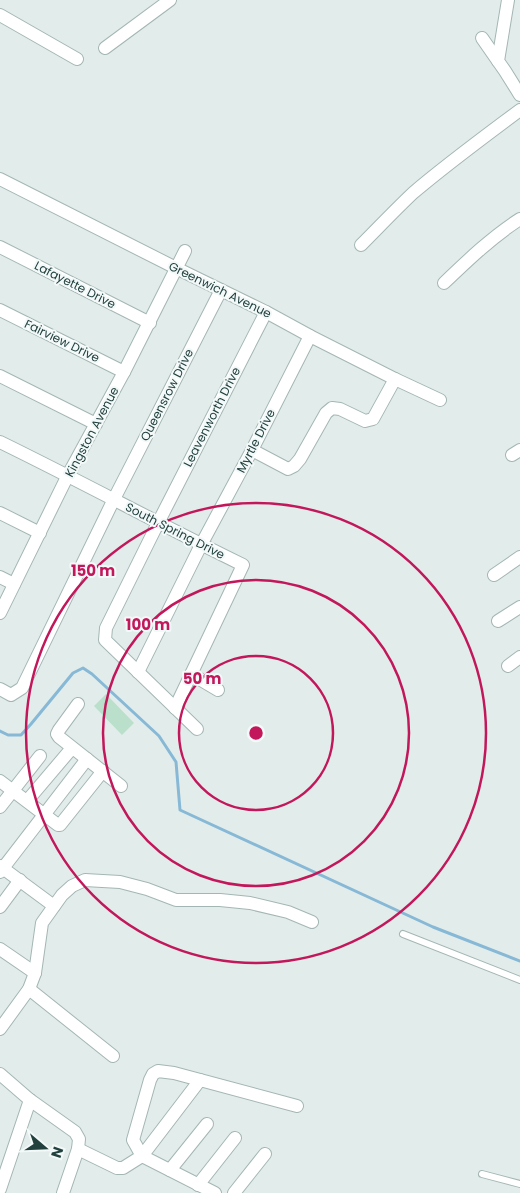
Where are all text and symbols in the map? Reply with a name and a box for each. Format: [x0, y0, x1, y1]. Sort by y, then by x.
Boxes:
street label: Lafayette Drive [32, 257, 119, 312]
street label: Greenwich Avenue [166, 257, 274, 322]
street label: Fairview Drive [22, 315, 103, 366]
street label: Queensrow Drive [136, 346, 197, 444]
street label: Leavenworth Drive [179, 364, 244, 470]
street label: Kingston Avenue [61, 384, 123, 480]
street label: Myrtle Drive [232, 406, 279, 476]
street label: South Spring Drive [123, 498, 228, 563]
text: 150 m [71, 560, 115, 581]
text: 100 m [126, 614, 170, 635]
text: 50 m [183, 668, 221, 689]
centre of rings [247, 724, 265, 742]
north arrow [20, 1123, 70, 1173]
text: N [46, 1144, 68, 1160]

